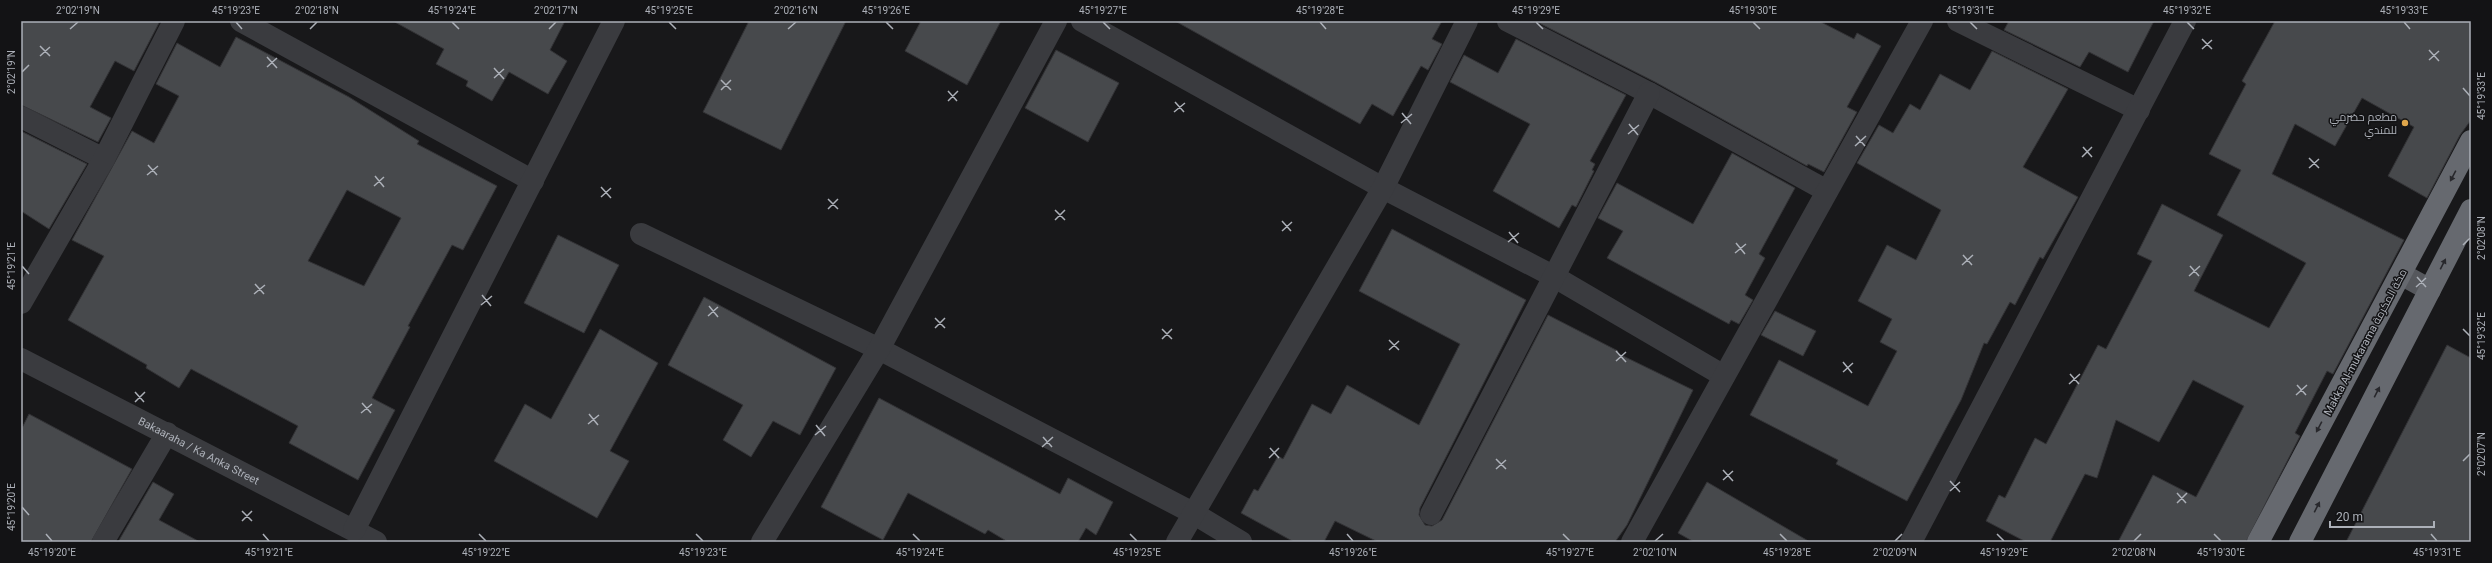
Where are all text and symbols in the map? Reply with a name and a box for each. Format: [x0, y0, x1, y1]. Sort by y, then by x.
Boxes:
text: 2°02'19"N [56, 5, 100, 16]
text: 45°19'23"E [212, 5, 260, 16]
text: 2°02'18"N [295, 5, 339, 16]
text: 45°19'24"E [428, 5, 476, 16]
text: 2°02'17"N [534, 5, 578, 16]
text: 45°19'25"E [645, 5, 693, 16]
text: 2°02'16"N [774, 5, 818, 16]
text: 45°19'26"E [862, 5, 910, 16]
text: 45°19'27"E [1079, 5, 1127, 16]
text: 45°19'28"E [1296, 5, 1344, 16]
text: 45°19'29"E [1512, 5, 1560, 16]
text: 45°19'30"E [1729, 5, 1777, 16]
text: 45°19'31"E [1946, 5, 1994, 16]
text: 45°19'32"E [2163, 5, 2211, 16]
text: 45°19'33"E [2380, 5, 2428, 16]
text: 2°02'19"N [6, 50, 17, 94]
text: 45°19'33"E [2476, 72, 2487, 120]
place label: مطعم حضرمي للمندي [2330, 111, 2397, 139]
marker: مطعم حضرمي للمندي [2400, 118, 2410, 128]
one-way arrow [2449, 170, 2456, 182]
text: 2°02'08"N [2476, 216, 2487, 260]
text: 45°19'21"E [6, 242, 17, 290]
one-way arrow [2440, 258, 2446, 270]
street label: Makka Al-mukarama مكة المكرمة [2321, 267, 2410, 418]
text: 45°19'32"E [2476, 312, 2487, 360]
one-way arrow [2374, 386, 2380, 398]
street label: Bakaaraha / Ka Anka Street [136, 415, 262, 488]
one-way arrow [2316, 421, 2323, 432]
text: 2°02'07"N [2476, 432, 2487, 476]
text: 45°19'20"E [6, 483, 17, 531]
one-way arrow [2314, 502, 2321, 513]
scale bar [2330, 503, 2434, 529]
text: 20 m [2336, 510, 2363, 524]
text: 45°19'20"E [28, 547, 76, 558]
text: 45°19'21"E [245, 547, 293, 558]
text: 45°19'22"E [462, 547, 510, 558]
text: 45°19'23"E [679, 547, 727, 558]
text: 45°19'24"E [896, 547, 944, 558]
text: 45°19'25"E [1113, 547, 1161, 558]
text: 45°19'26"E [1329, 547, 1377, 558]
text: 45°19'27"E [1546, 547, 1594, 558]
text: 2°02'10"N [1633, 547, 1677, 558]
text: 45°19'28"E [1763, 547, 1811, 558]
text: 2°02'09"N [1873, 547, 1917, 558]
text: 45°19'29"E [1980, 547, 2028, 558]
text: 2°02'08"N [2112, 547, 2156, 558]
text: 45°19'30"E [2197, 547, 2245, 558]
text: 45°19'31"E [2413, 547, 2461, 558]

